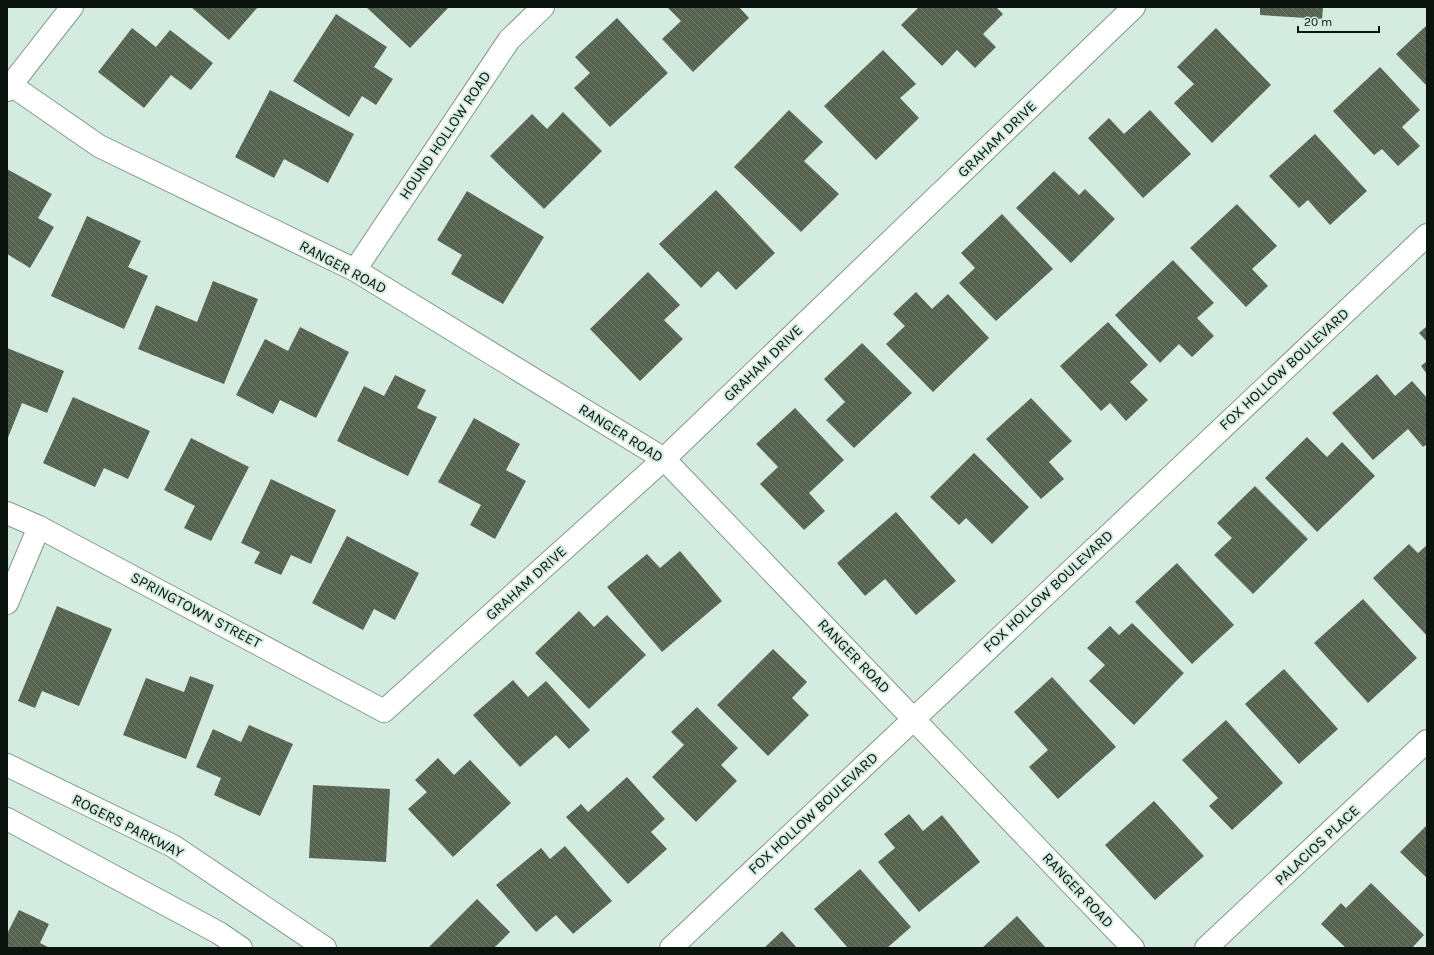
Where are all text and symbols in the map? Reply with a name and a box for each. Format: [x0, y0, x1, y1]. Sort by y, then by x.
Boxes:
scale bar [1298, 8, 1379, 34]
text: 20 m [1304, 15, 1332, 29]
street label: HOUND HOLLOW ROAD [395, 67, 495, 203]
street label: GRAHAM DRIVE [954, 97, 1040, 181]
street label: RANGER ROAD [296, 236, 390, 298]
street label: FOX HOLLOW BOULEVARD [1215, 304, 1353, 434]
street label: GRAHAM DRIVE [720, 321, 806, 405]
street label: RANGER ROAD [575, 400, 667, 466]
street label: FOX HOLLOW BOULEVARD [979, 526, 1117, 656]
street label: GRAHAM DRIVE [482, 542, 570, 624]
street label: SPRINGTOWN STREET [128, 568, 265, 652]
street label: RANGER ROAD [814, 615, 894, 697]
street label: FOX HOLLOW BOULEVARD [744, 748, 882, 878]
street label: ROGERS PARKWAY [69, 790, 187, 862]
street label: PALACIOS PLACE [1271, 801, 1363, 889]
street label: RANGER ROAD [1039, 849, 1117, 931]

